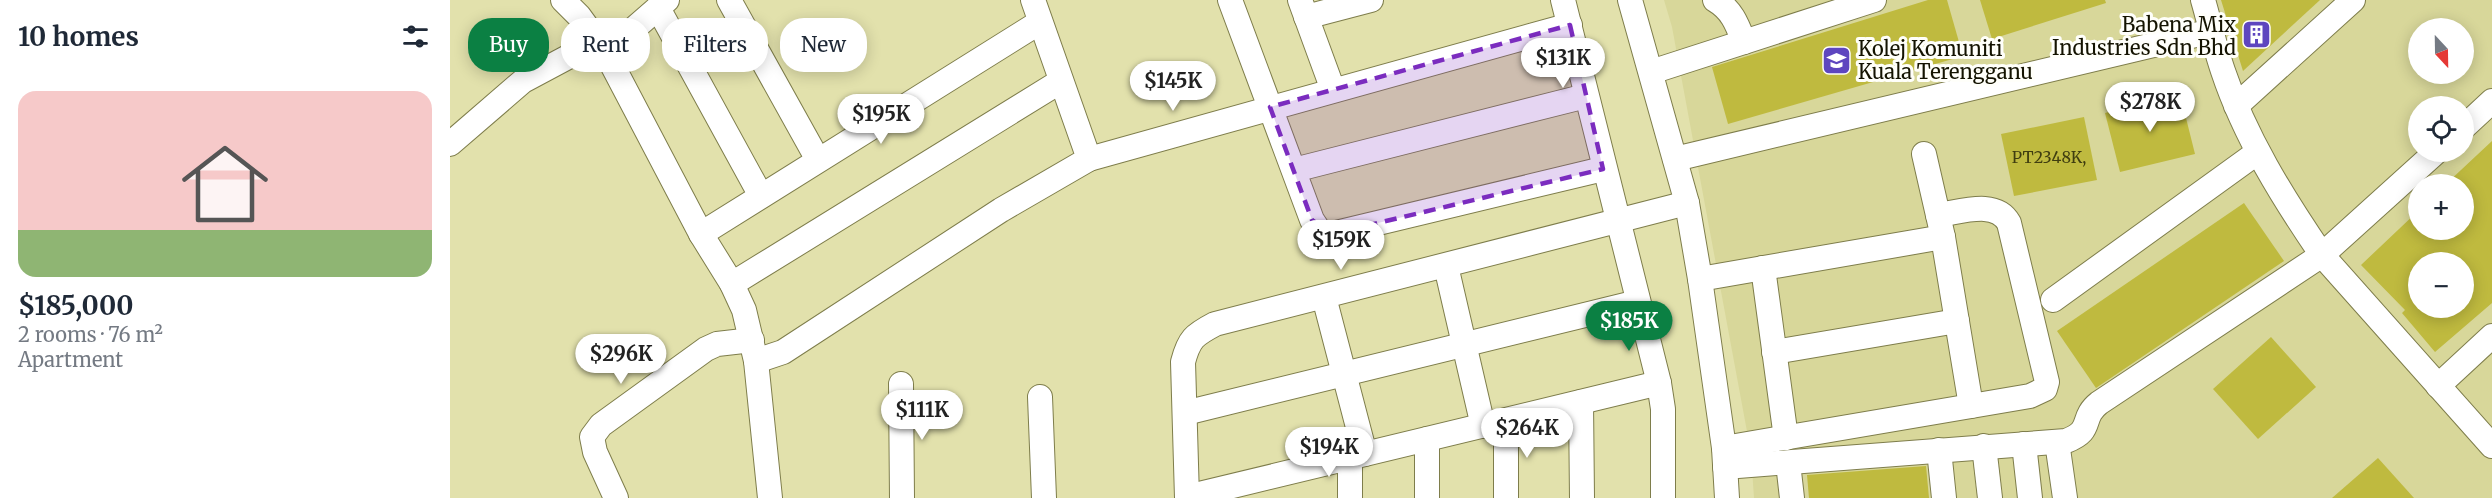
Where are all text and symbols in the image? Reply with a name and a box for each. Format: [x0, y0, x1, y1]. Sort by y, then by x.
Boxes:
place label: Babena Mix Industries Sdn Bhd [2052, 12, 2236, 60]
chip: Buy [468, 18, 549, 72]
chip: Rent [561, 18, 650, 72]
chip: Filters [662, 18, 768, 72]
chip: New [780, 18, 867, 72]
north arrow [2408, 18, 2474, 84]
map controls [2408, 18, 2474, 318]
building icon: Babena Mix Industries Sdn Bhd [2241, 19, 2273, 51]
text: 10 homes [18, 20, 139, 53]
icon: filters [399, 20, 432, 53]
place label: Kolej Komuniti Kuala Terengganu [1858, 36, 2033, 84]
pin: $131K [1521, 38, 1605, 89]
school or university icon: Kolej Komuniti Kuala Terengganu [1821, 44, 1853, 76]
text: $131K [1535, 45, 1591, 70]
pin: $145K [1131, 61, 1215, 112]
text: $145K [1144, 68, 1202, 93]
pin: $278K [2108, 82, 2192, 133]
text: $278K [2119, 89, 2181, 114]
pin: $195K [839, 94, 923, 145]
button: locate [2408, 96, 2474, 162]
text: $195K [851, 101, 911, 126]
icon: home [171, 130, 279, 238]
house number: PT2348K, [2012, 147, 2086, 167]
button: + [2408, 174, 2474, 240]
pin: $159K [1299, 220, 1383, 271]
text: $159K [1311, 227, 1371, 252]
button: − [2408, 252, 2474, 318]
text: $185,000 [18, 289, 134, 322]
pin: $185K [1587, 301, 1671, 352]
text: $185K [1599, 308, 1659, 333]
text: 2 rooms · 76 m² [18, 322, 163, 347]
pin: $296K [579, 334, 663, 385]
text: $296K [589, 341, 653, 366]
text: Apartment [18, 347, 123, 372]
pin: $111K [880, 390, 964, 441]
text: $111K [895, 397, 949, 422]
pin: $264K [1485, 408, 1569, 459]
text: $264K [1495, 415, 1559, 440]
pin: $194K [1287, 427, 1371, 478]
text: $194K [1299, 434, 1359, 459]

